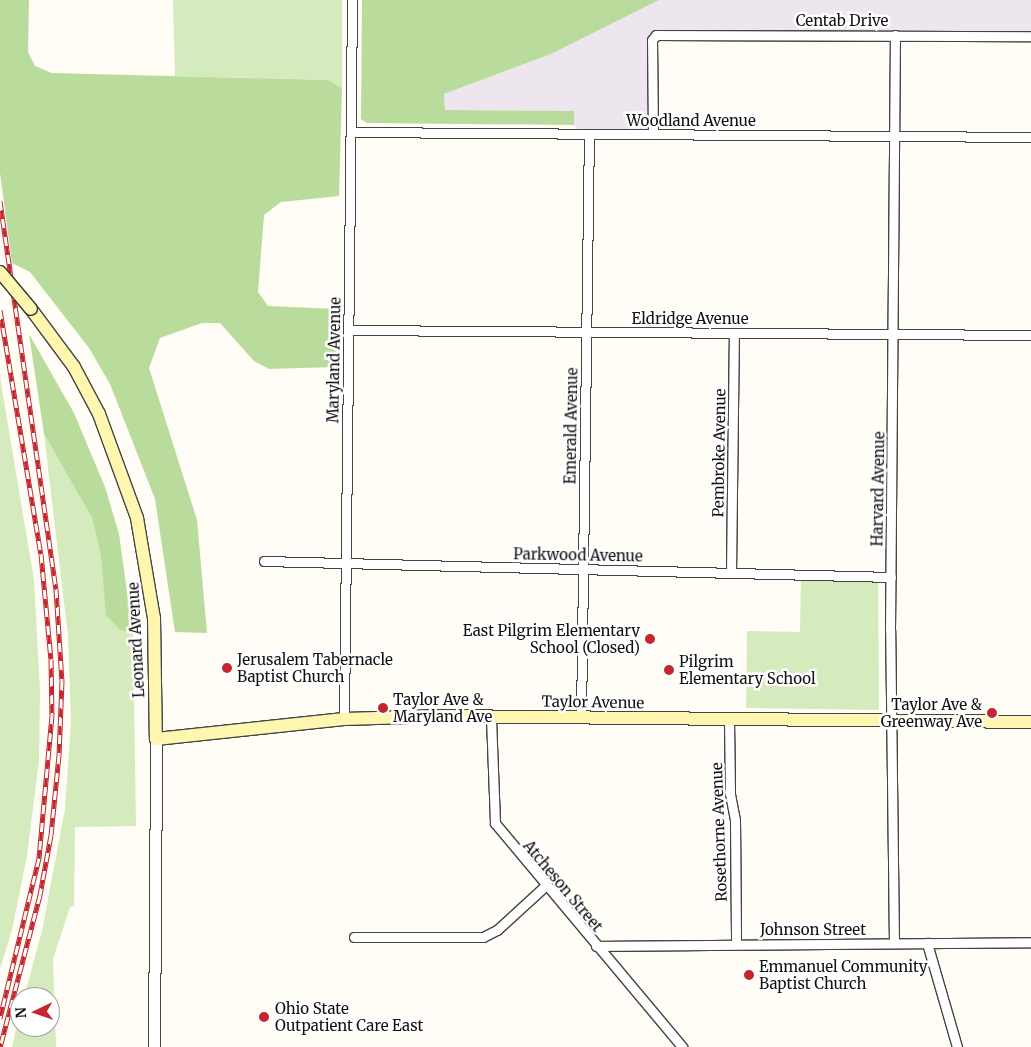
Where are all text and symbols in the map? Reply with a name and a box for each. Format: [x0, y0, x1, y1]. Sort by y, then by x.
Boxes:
street label: Centab Drive [796, 12, 888, 30]
street label: Woodland Avenue [626, 112, 756, 130]
street label: Maryland Avenue [324, 297, 344, 423]
street label: Eldridge Avenue [632, 310, 748, 328]
street label: Emerald Avenue [561, 367, 581, 485]
street label: Pembroke Avenue [709, 388, 729, 518]
street label: Harvard Avenue [868, 431, 888, 547]
street label: Parkwood Avenue [513, 545, 643, 565]
street label: Leonard Avenue [124, 582, 148, 698]
place label: East Pilgrim Elementary School (Closed) [463, 621, 640, 656]
marker: East Pilgrim Elementary School (Closed) [644, 633, 656, 645]
place label: Jerusalem Tabernacle Baptist Church [237, 650, 393, 685]
place label: Pilgrim Elementary School [679, 652, 816, 687]
marker: Jerusalem Tabernacle Baptist Church [221, 662, 233, 674]
marker: Pilgrim Elementary School [663, 664, 675, 676]
place label: Taylor Ave & Maryland Ave [393, 690, 492, 725]
street label: Taylor Avenue [542, 692, 644, 712]
place label: Taylor Ave & Greenway Ave [881, 695, 982, 730]
marker: Taylor Ave & Maryland Ave [377, 702, 389, 714]
marker: Taylor Ave & Greenway Ave [986, 707, 998, 719]
street label: Rosethorne Avenue [708, 762, 730, 902]
street label: Atcheson Street [520, 837, 606, 935]
street label: Johnson Street [760, 921, 866, 939]
place label: Emmanuel Community Baptist Church [759, 957, 928, 992]
marker: Emmanuel Community Baptist Church [743, 969, 755, 981]
north arrow [10, 987, 60, 1037]
place label: Ohio State Outpatient Care East [275, 999, 423, 1034]
text: N [12, 1007, 30, 1019]
marker: Ohio State Outpatient Care East [257, 1010, 271, 1024]

